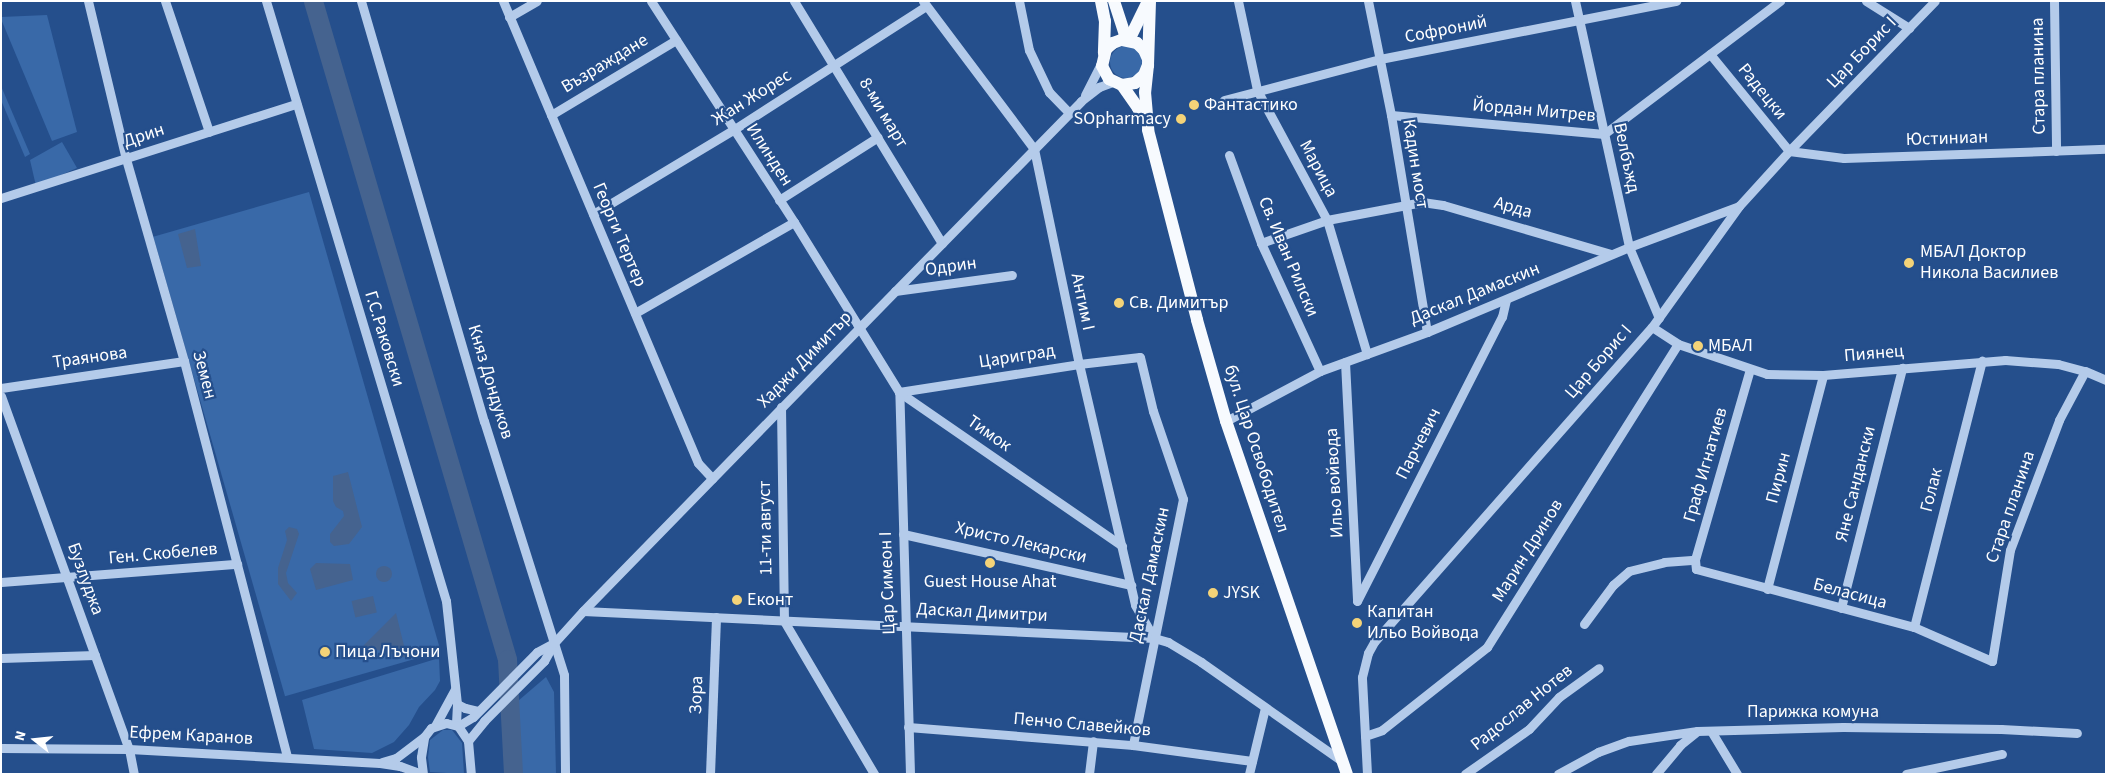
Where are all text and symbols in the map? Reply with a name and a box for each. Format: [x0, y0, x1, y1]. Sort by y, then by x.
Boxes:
street label: Софроний [1403, 11, 1489, 49]
street label: Цар Борис I [1823, 13, 1901, 93]
street label: Стара планина [2027, 17, 2051, 135]
street label: Възраждане [558, 30, 652, 98]
street label: Радецки [1733, 60, 1791, 124]
street label: Жан Жорес [708, 65, 796, 131]
street label: 8-ми март [854, 74, 912, 152]
place label: Фантастико [1204, 94, 1298, 116]
street label: Йордан Митрев [1471, 95, 1597, 127]
marker: Фантастико [1188, 99, 1200, 111]
place label: SOpharmacy [1074, 108, 1171, 130]
marker: SOpharmacy [1175, 113, 1187, 125]
street label: Кадин мост [1397, 118, 1433, 210]
street label: Дрин [121, 119, 167, 153]
street label: Илинден [741, 120, 797, 190]
street label: Велбъжд [1608, 121, 1644, 195]
street label: Юстиниан [1906, 127, 1988, 151]
street label: Марица [1294, 137, 1342, 201]
street label: Георги Тертер [587, 180, 651, 290]
street label: Арда [1492, 192, 1534, 224]
street label: Св. Иван Рилски [1253, 194, 1323, 320]
place label: МБАЛ Доктор Никола Василиев [1920, 242, 2058, 284]
street label: Одрин [924, 253, 978, 281]
marker: МБАЛ Доктор Никола Василиев [1902, 256, 1916, 270]
street label: Даскал Дамаскин [1407, 258, 1543, 330]
street label: Антим I [1065, 271, 1099, 333]
street label: Г.С.Раковски [359, 288, 409, 390]
place label: Св. Димитър [1129, 292, 1228, 314]
marker: Св. Димитър [1113, 297, 1125, 309]
street label: Хаджи Димитър [753, 307, 857, 413]
street label: Цар Борис I [1561, 320, 1637, 404]
street label: Княз Дондуков [462, 322, 518, 442]
place label: МБАЛ [1708, 335, 1753, 357]
street label: Цариград [977, 340, 1057, 374]
marker: МБАЛ [1692, 340, 1704, 352]
street label: Пиянец [1843, 341, 1905, 367]
street label: Траянова [51, 342, 129, 374]
street label: Земен [187, 348, 221, 402]
street label: бул. Цар Освободител [1219, 363, 1293, 535]
street label: Парчевич [1392, 405, 1446, 483]
street label: Граф Игнатиев [1679, 405, 1733, 525]
street label: Тимок [963, 411, 1015, 457]
street label: Яне Сандански [1831, 424, 1881, 544]
street label: Ильо войвода [1321, 427, 1349, 539]
street label: Стара планина [1982, 448, 2040, 566]
street label: Пирин [1762, 450, 1796, 506]
street label: Голак [1916, 466, 1948, 514]
street label: 11-ти август [754, 480, 778, 576]
street label: Марин Дринов [1488, 496, 1568, 606]
street label: Даскал Дамаскин [1125, 505, 1175, 645]
street label: Христо Лекарски [953, 517, 1089, 569]
street label: Цар Симеон I [875, 531, 901, 635]
street label: Ген. Скобелев [108, 538, 218, 570]
street label: Бузлуджа [62, 540, 108, 618]
marker: Guest House Ahat [984, 557, 996, 569]
place label: Guest House Ahat [924, 571, 1056, 593]
street label: Беласица [1811, 574, 1889, 614]
place label: JYSK [1223, 582, 1260, 604]
marker: JYSK [1207, 587, 1219, 599]
place label: Еконт [747, 589, 793, 611]
marker: Еконт [731, 594, 743, 606]
street label: Даскал Димитри [916, 599, 1048, 627]
place label: Капитан Ильо Войвода [1367, 602, 1479, 644]
marker: Капитан Ильо Войвода [1351, 617, 1363, 629]
place label: Пица Лъчони [335, 641, 440, 663]
marker: Пица Лъчони [319, 646, 331, 658]
street label: Радослав Нотев [1467, 660, 1577, 756]
street label: Зора [686, 675, 708, 715]
street label: Парижка комуна [1747, 701, 1879, 723]
street label: Пенчо Славейков [1012, 708, 1152, 742]
north arrow [10, 715, 60, 765]
street label: Ефрем Каранов [129, 722, 253, 750]
text: N [10, 729, 31, 743]

